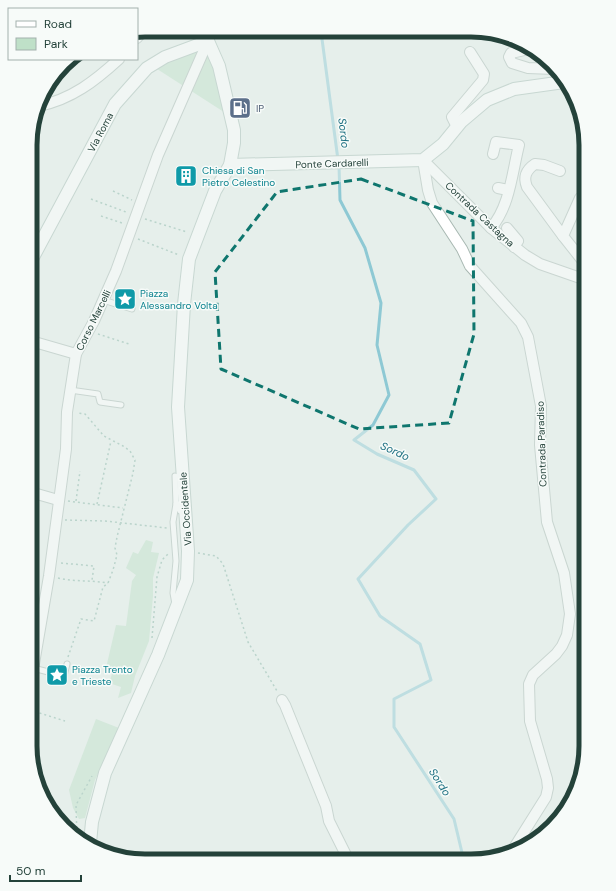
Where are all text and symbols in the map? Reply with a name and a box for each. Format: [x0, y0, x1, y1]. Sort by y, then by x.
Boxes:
legend [8, 8, 138, 60]
text: Road [44, 16, 72, 32]
text: Park [44, 36, 68, 52]
fuel station icon: IP [227, 95, 253, 121]
place label: IP [256, 102, 264, 115]
street label: Via Roma [85, 110, 116, 154]
water label: Sordo [335, 117, 353, 149]
street label: Ponte Cardarelli [295, 156, 369, 171]
building icon: Chiesa di San Pietro Celestino [173, 163, 199, 189]
place label: Chiesa di San Pietro Celestino [202, 164, 275, 189]
street label: Contrada Castagna [442, 179, 517, 250]
place icon: Piazza Alessandro Volta [112, 286, 138, 312]
place label: Piazza Alessandro Volta [140, 287, 218, 312]
street label: Corso Marcelli [73, 288, 114, 353]
street label: Contrada Paradiso [533, 401, 549, 487]
water label: Sordo [378, 438, 412, 464]
street label: Via Occidentale [176, 471, 195, 546]
place icon: Piazza Trento e Trieste [44, 662, 70, 688]
place label: Piazza Trento e Trieste [72, 663, 133, 688]
water label: Sordo [426, 765, 454, 799]
scale bar [10, 857, 81, 883]
text: 50 m [16, 863, 45, 879]

